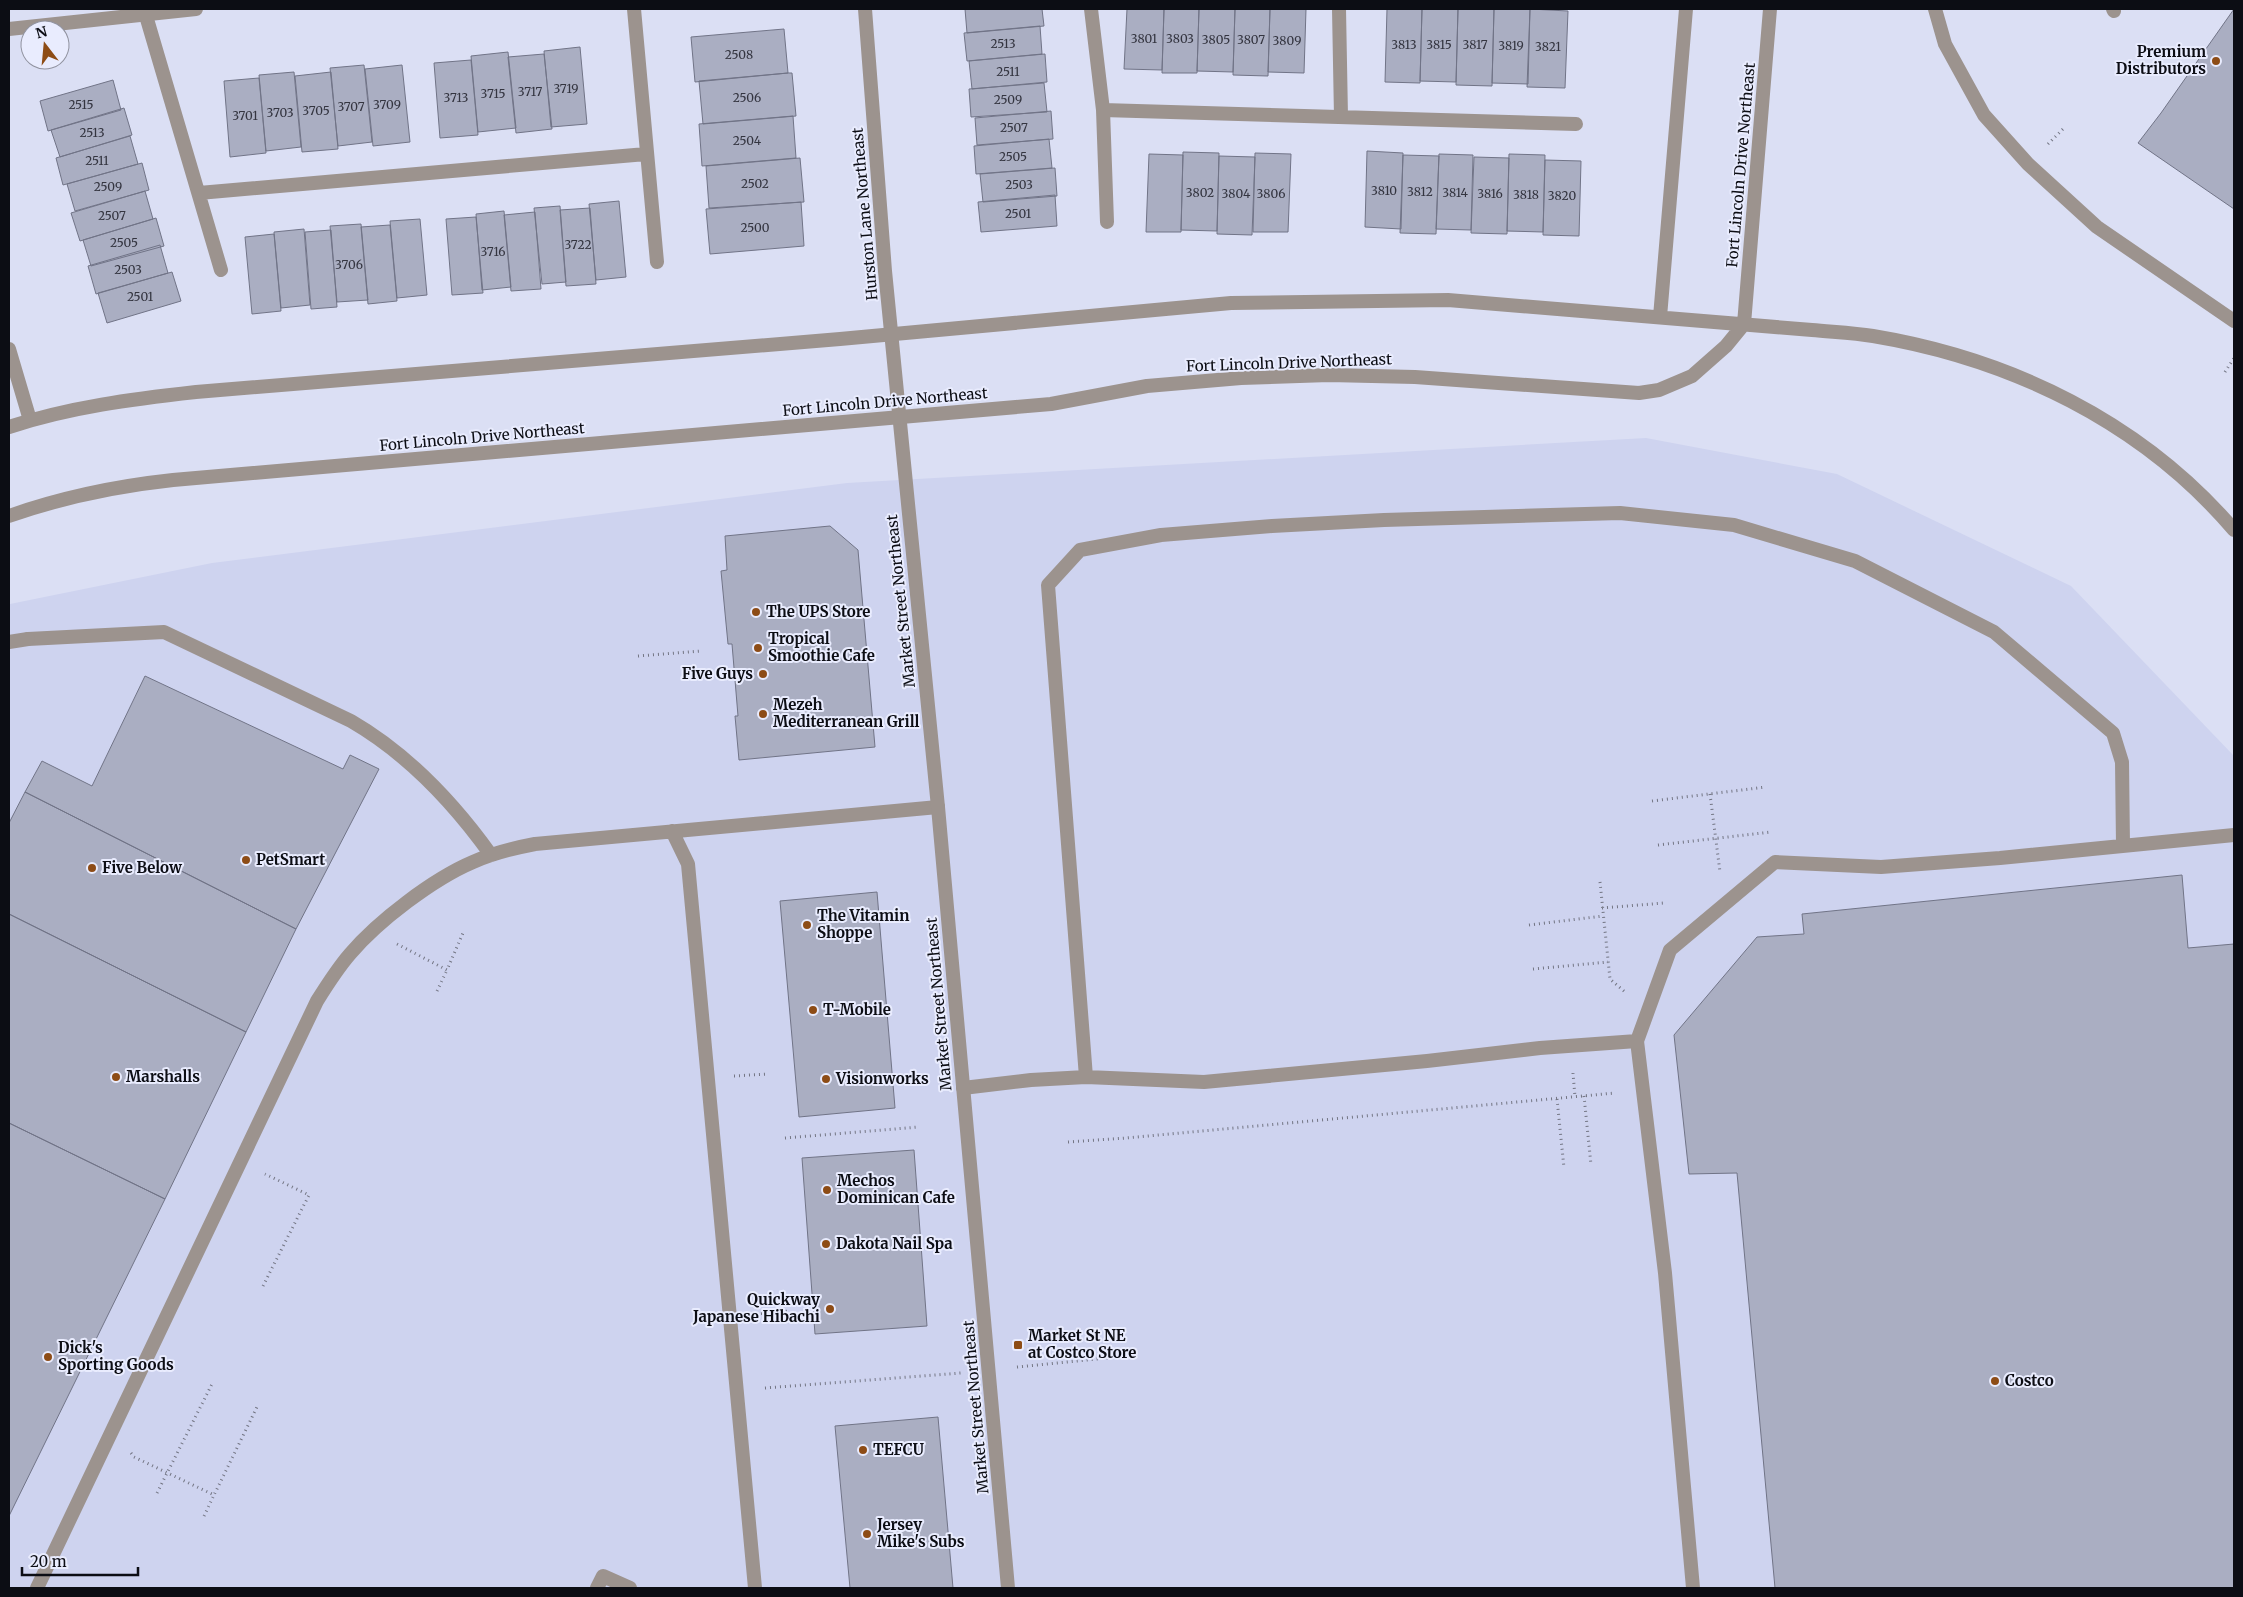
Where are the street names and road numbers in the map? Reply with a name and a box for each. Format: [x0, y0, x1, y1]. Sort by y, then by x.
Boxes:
street label: Fort Lincoln Drive Northeast [1722, 61, 1759, 268]
street label: Hurston Lane Northeast [847, 127, 882, 301]
street label: Fort Lincoln Drive Northeast [1186, 349, 1392, 376]
street label: Fort Lincoln Drive Northeast [782, 383, 988, 420]
street label: Fort Lincoln Drive Northeast [379, 418, 585, 455]
street label: Market Street Northeast [882, 513, 919, 688]
street label: Market Street Northeast [921, 916, 956, 1091]
street label: Market Street Northeast [958, 1319, 993, 1494]

